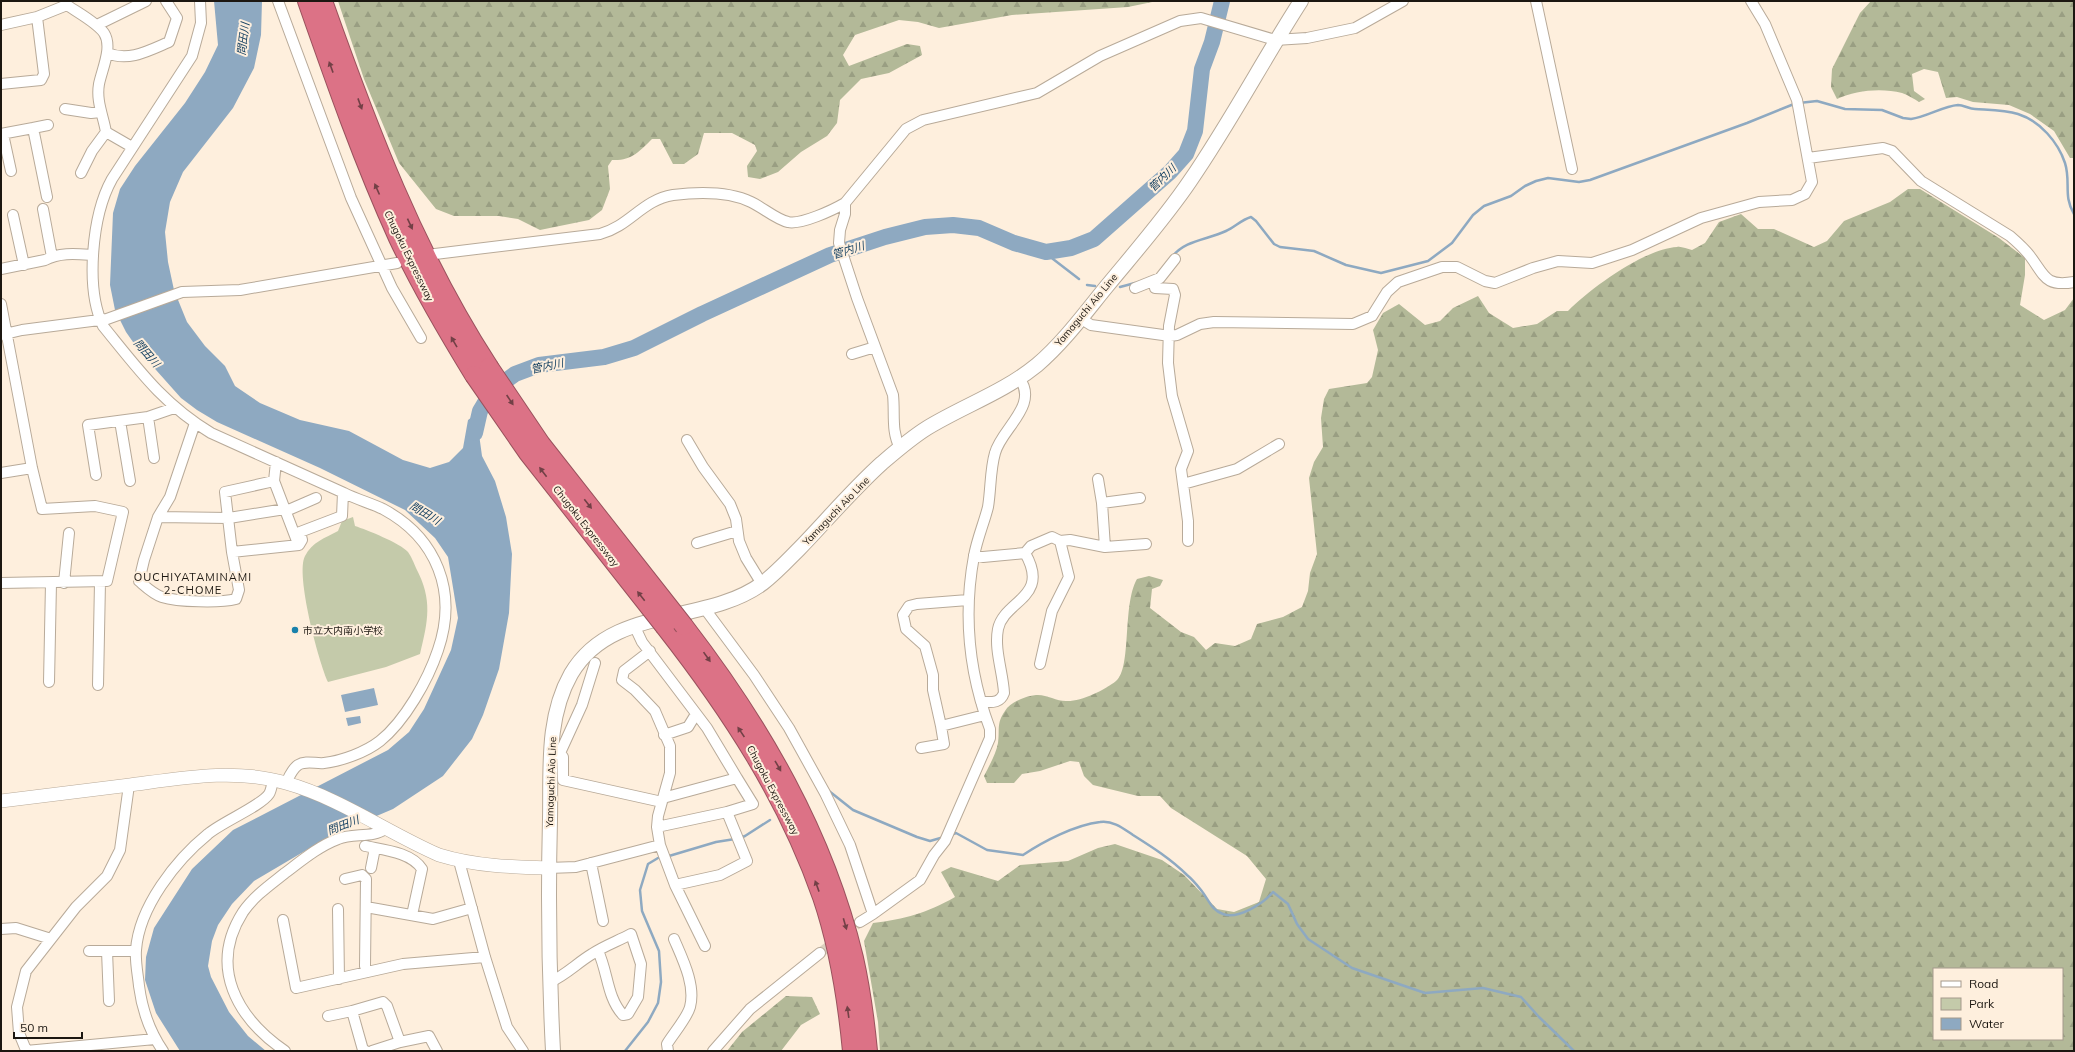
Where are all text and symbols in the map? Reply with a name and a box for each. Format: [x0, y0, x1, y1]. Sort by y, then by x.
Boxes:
water label: 問田川 [234, 21, 252, 56]
one-way arrow [327, 61, 333, 73]
one-way arrow [358, 98, 364, 110]
water label: 管内川 [1145, 161, 1179, 194]
one-way arrow [374, 183, 380, 194]
street label: Chugoku Expressway [381, 208, 437, 304]
one-way arrow [407, 218, 413, 229]
water label: 管内川 [830, 238, 867, 262]
street label: Yamaguchi Aio Line [1051, 271, 1120, 350]
water label: 問田川 [131, 336, 164, 371]
one-way arrow [450, 337, 458, 347]
water label: 管内川 [529, 356, 566, 376]
one-way arrow [507, 394, 514, 406]
one-way arrow [539, 466, 547, 477]
street label: Yamaguchi Aio Line [799, 474, 872, 549]
street label: Chugoku Expressway [550, 483, 622, 570]
water label: 問田川 [407, 499, 444, 528]
one-way arrow [584, 499, 592, 510]
district label: OUCHIYATAMINAMI 2-CHOME [134, 570, 252, 597]
one-way arrow [636, 591, 645, 602]
place label: 市立大内南小学校 [303, 624, 383, 637]
marker: 市立大内南小学校 [290, 625, 300, 635]
one-way arrow [703, 652, 711, 662]
one-way arrow [737, 727, 745, 738]
street label: Yamaguchi Aio Line [543, 736, 559, 829]
street label: Chugoku Expressway [744, 743, 802, 838]
one-way arrow [775, 760, 782, 772]
water label: 問田川 [325, 812, 362, 837]
one-way arrow [814, 880, 820, 892]
one-way arrow [842, 918, 848, 930]
legend [1933, 968, 2063, 1040]
text: Road [1969, 976, 1998, 991]
text: Park [1969, 996, 1995, 1011]
one-way arrow [845, 1006, 851, 1018]
scale bar [14, 1014, 82, 1040]
text: Water [1969, 1016, 2005, 1031]
text: 50 m [20, 1020, 48, 1035]

